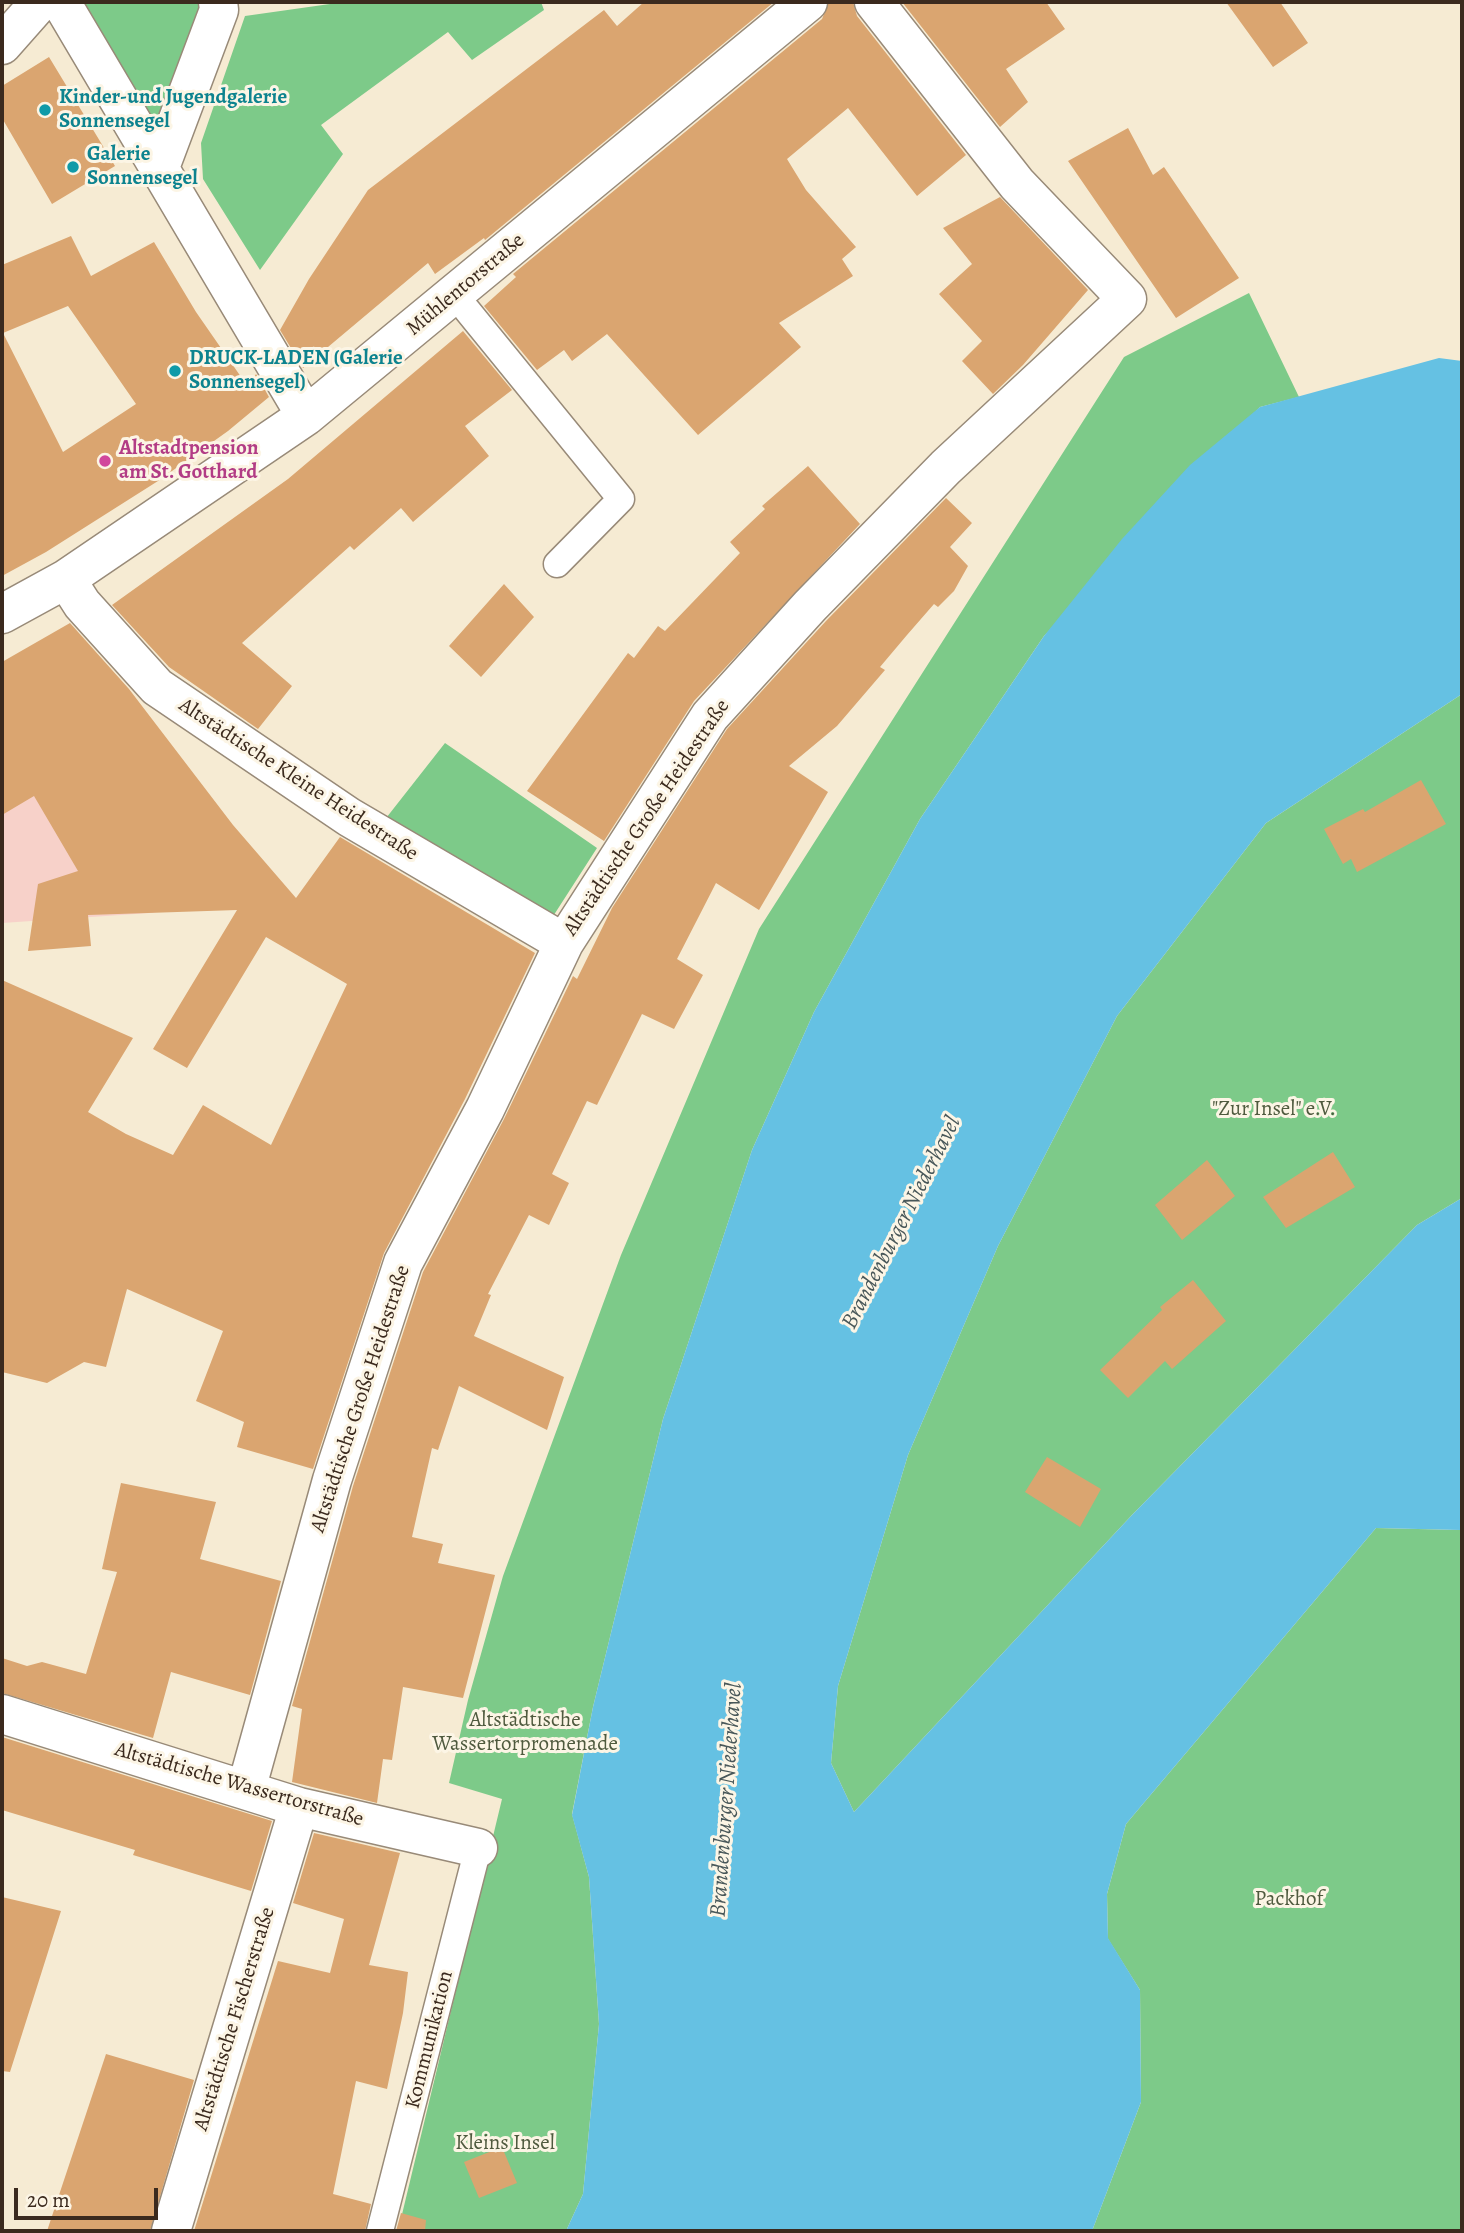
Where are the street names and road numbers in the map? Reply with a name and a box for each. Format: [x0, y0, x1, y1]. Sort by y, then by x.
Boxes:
street label: Mühlentorstraße [402, 228, 530, 342]
street label: Altstädtische Kleine Heidestraße [174, 693, 422, 867]
street label: Altstädtische Große Heidestraße [558, 695, 736, 941]
street label: Altstädtische Große Heidestraße [306, 1262, 416, 1536]
street label: Altstädtische Wassertorstraße [112, 1737, 366, 1833]
street label: Altstädtische Fischerstraße [189, 1904, 281, 2134]
street label: Kommunikation [401, 1968, 459, 2112]

